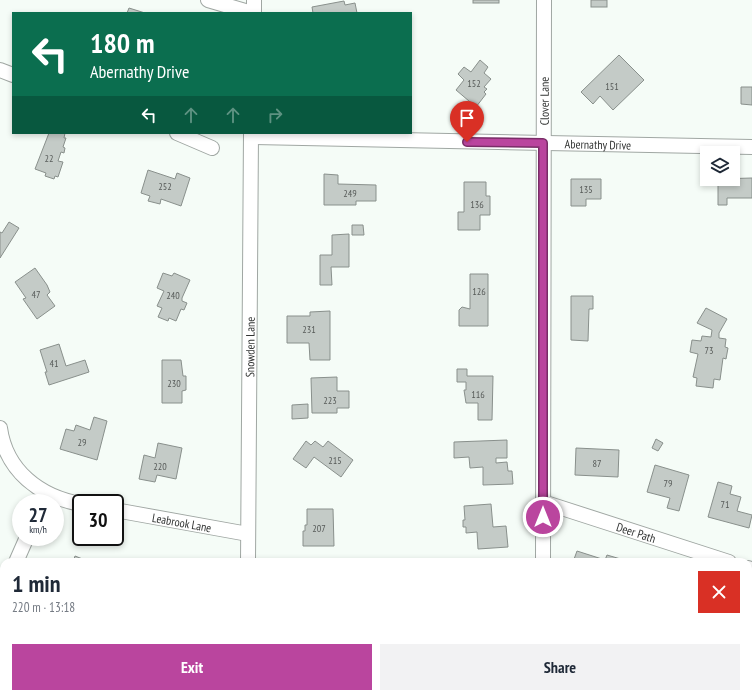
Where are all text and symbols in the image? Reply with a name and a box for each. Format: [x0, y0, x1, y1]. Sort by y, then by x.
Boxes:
text: 180 m [90, 24, 154, 61]
icon: left [24, 28, 76, 80]
text: Abernathy Drive [90, 60, 189, 83]
house number: 152 [467, 77, 481, 90]
street label: Clover Lane [536, 77, 551, 125]
house number: 151 [605, 80, 619, 93]
pin [450, 101, 484, 142]
icon: left [138, 104, 160, 126]
icon: ahead [180, 104, 202, 126]
icon: ahead [222, 104, 244, 126]
icon: right [264, 104, 286, 126]
icon: arrive [456, 107, 478, 129]
street label: Abernathy Drive [565, 136, 631, 152]
map controls [700, 146, 740, 186]
button: layers [700, 146, 740, 186]
house number: 22 [45, 152, 54, 165]
house number: 252 [158, 180, 172, 193]
house number: 135 [579, 183, 593, 196]
house number: 249 [343, 187, 357, 200]
house number: 136 [470, 198, 484, 211]
house number: 126 [472, 285, 486, 298]
house number: 47 [32, 288, 41, 301]
house number: 240 [166, 289, 180, 302]
street label: Snowden Lane [242, 317, 257, 377]
house number: 231 [302, 323, 316, 336]
house number: 73 [705, 344, 714, 357]
house number: 41 [50, 357, 59, 370]
house number: 230 [167, 377, 181, 390]
house number: 116 [471, 388, 485, 401]
house number: 223 [323, 394, 337, 407]
house number: 29 [78, 436, 87, 449]
house number: 215 [328, 454, 342, 467]
house number: 87 [593, 457, 602, 470]
house number: 220 [153, 460, 167, 473]
house number: 79 [664, 477, 673, 490]
speed limit sign: 30 [72, 494, 124, 546]
position arrow [522, 496, 564, 538]
house number: 71 [721, 498, 730, 511]
text: 27 [28, 502, 48, 528]
street label: Leabrook Lane [151, 509, 213, 535]
street label: Deer Path [615, 519, 658, 545]
house number: 207 [312, 522, 326, 535]
text: km/h [29, 523, 47, 536]
text: 1 min [12, 568, 60, 599]
button: close [698, 571, 740, 613]
text: 220 m · 13:18 [12, 599, 75, 616]
button: Exit [12, 644, 372, 690]
button: Share [380, 644, 740, 690]

